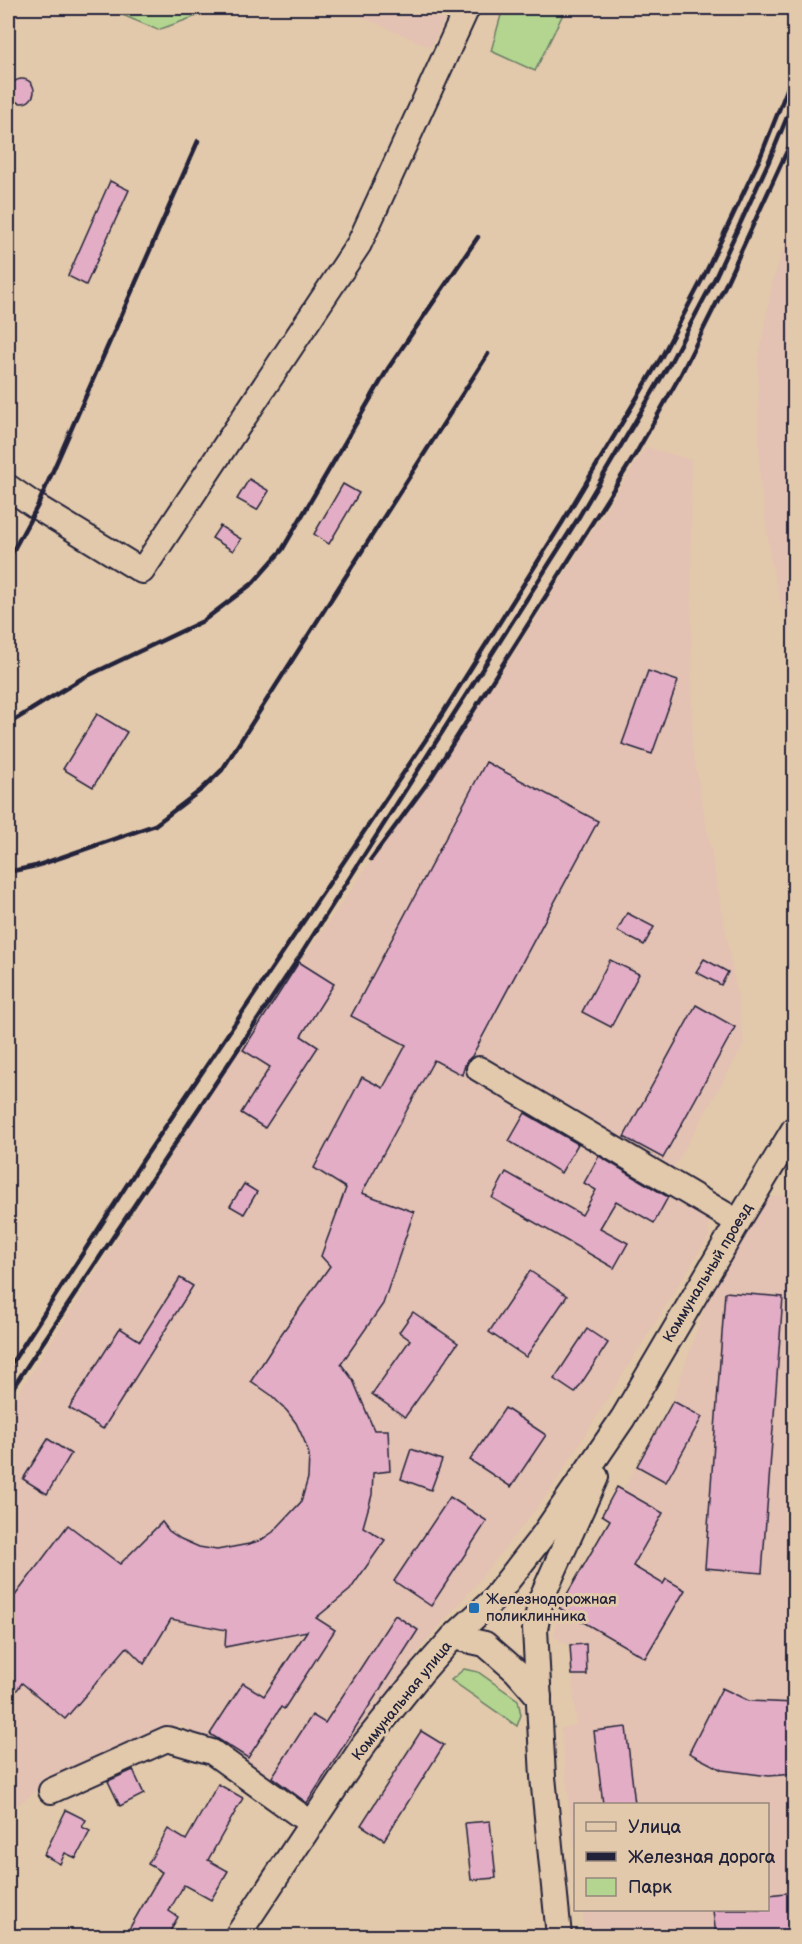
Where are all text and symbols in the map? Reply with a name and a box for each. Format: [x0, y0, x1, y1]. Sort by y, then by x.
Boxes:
street label: Коммунальный проезд [659, 1200, 757, 1346]
place label: Железнодорожная поликлинника [486, 1590, 617, 1626]
marker: Железнодорожная поликлинника [467, 1601, 481, 1615]
street label: Коммунальная улица [348, 1637, 456, 1765]
legend [574, 1803, 769, 1911]
text: Улица [628, 1817, 682, 1838]
text: Железная дорога [628, 1847, 776, 1868]
text: Парк [628, 1877, 672, 1898]

